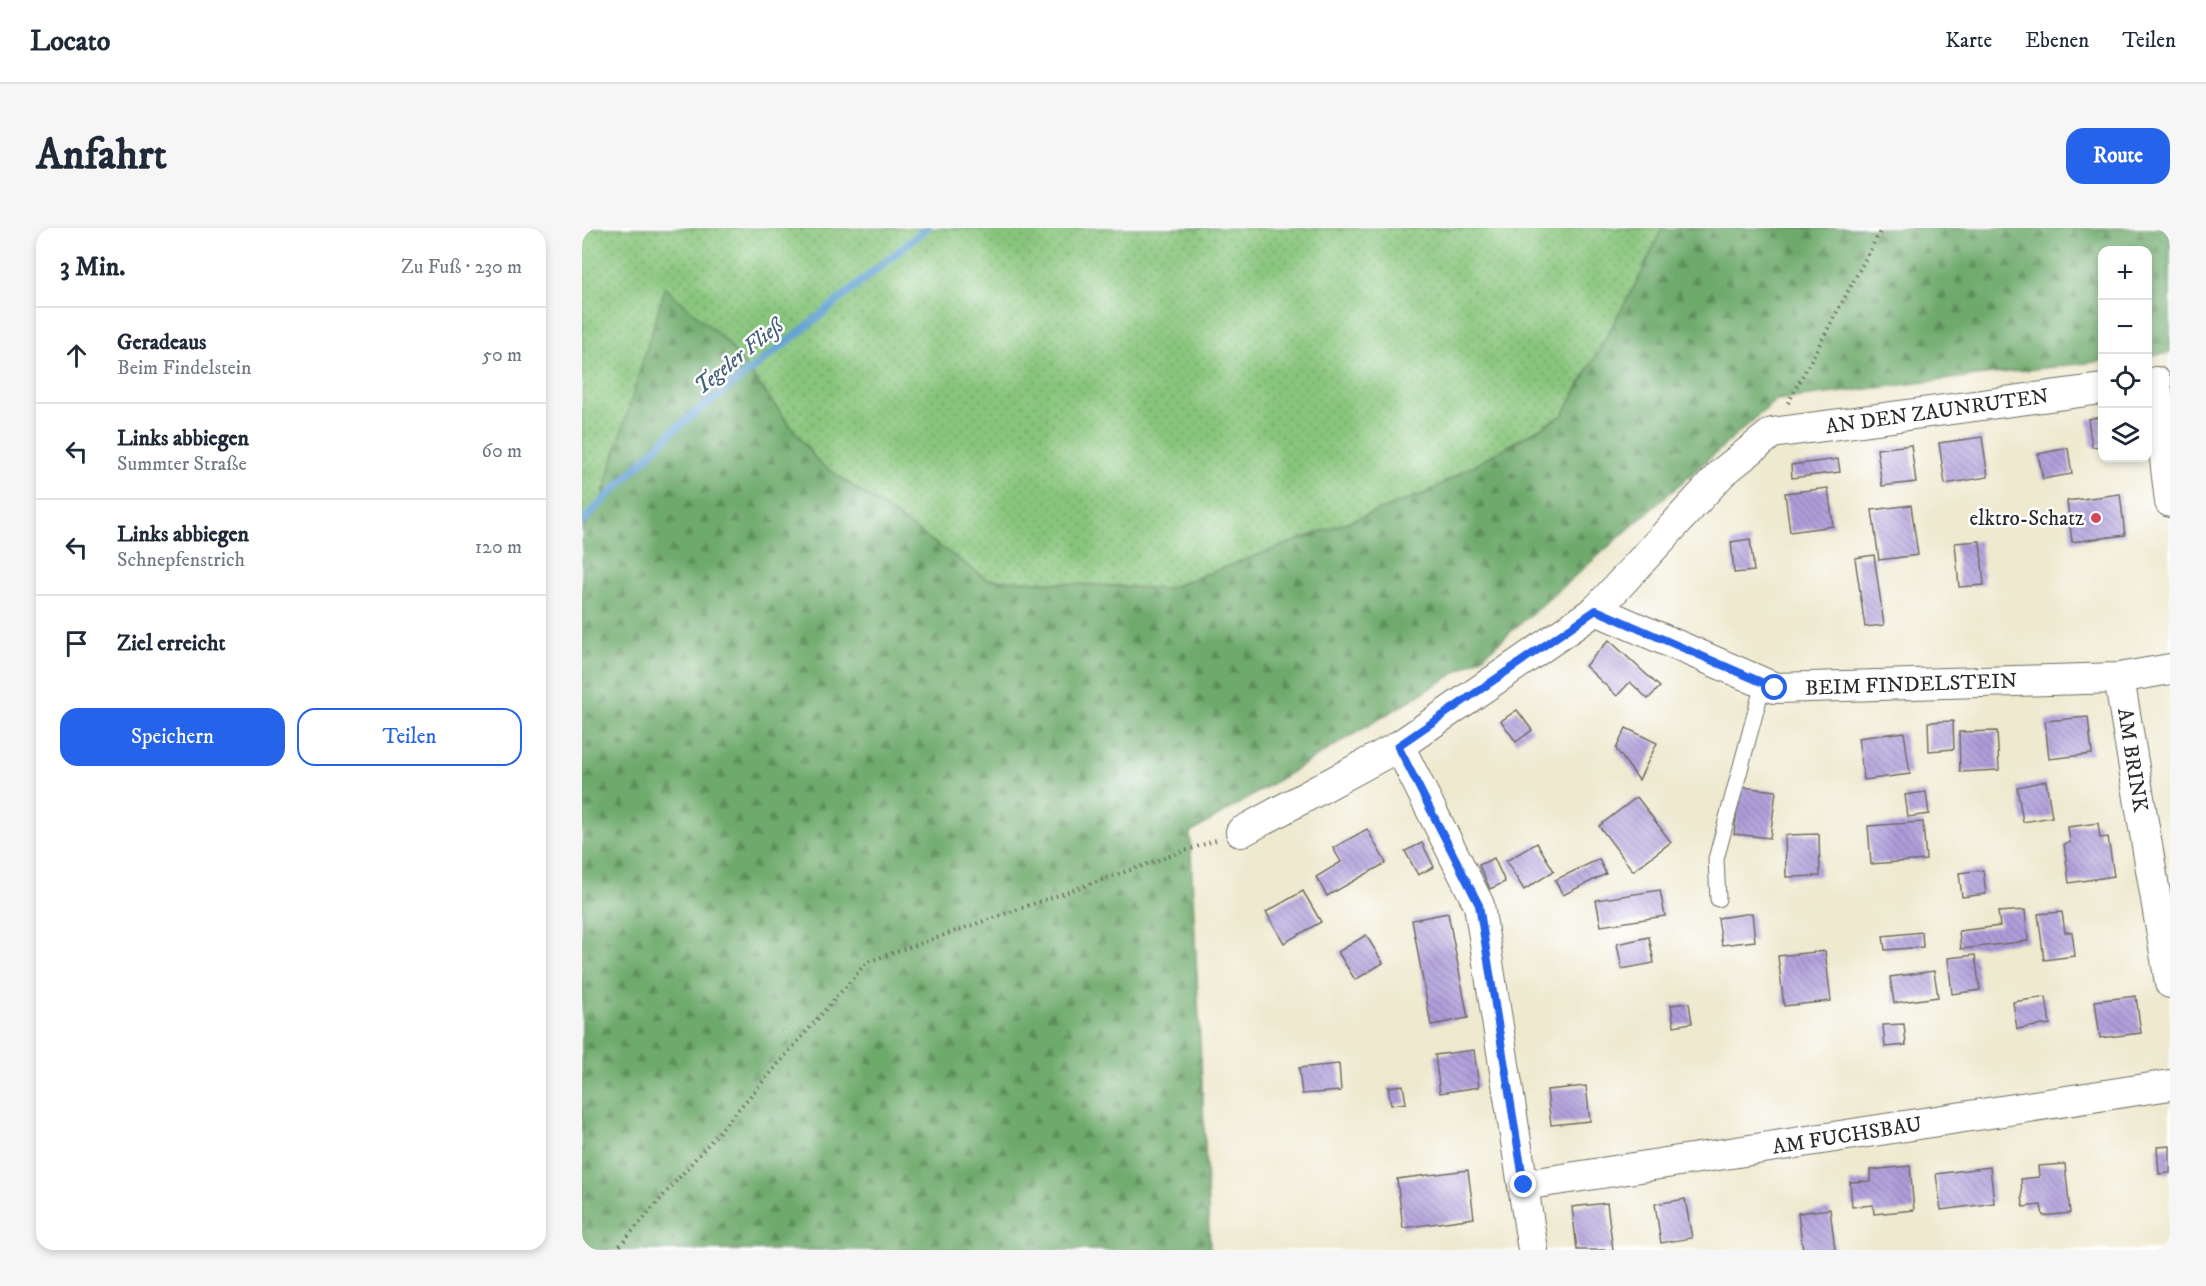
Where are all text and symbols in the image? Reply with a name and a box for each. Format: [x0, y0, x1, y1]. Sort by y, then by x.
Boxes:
text: Locato [30, 24, 110, 59]
text: Karte [1945, 28, 1992, 54]
text: Ebenen [2025, 28, 2089, 54]
text: Teilen [2122, 28, 2176, 54]
button: Route [2066, 128, 2170, 184]
text: Anfahrt [36, 130, 167, 182]
map controls [2098, 246, 2152, 462]
button: + [2098, 246, 2152, 300]
text: 3 Min. [60, 251, 125, 284]
text: Zu Fuß · 230 m [401, 255, 522, 280]
button: − [2098, 300, 2152, 354]
water label: Tegeler Fließ [689, 311, 790, 400]
text: Geradeaus [117, 329, 206, 356]
icon: ahead [60, 339, 93, 372]
text: 50 m [482, 343, 522, 368]
button: locate [2098, 354, 2152, 408]
text: Beim Findelstein [117, 356, 251, 381]
street label: AN DEN ZAUNRUTEN [1824, 383, 2050, 441]
button: layers [2098, 408, 2152, 462]
text: Links abbiegen [117, 425, 249, 452]
icon: left [60, 435, 93, 468]
text: 60 m [482, 439, 522, 464]
text: Summter Straße [117, 452, 247, 477]
place label: elktro-Schatz [1970, 506, 2084, 532]
marker: elktro-Schatz [2089, 511, 2103, 525]
text: Links abbiegen [117, 521, 249, 548]
icon: left [60, 531, 93, 564]
text: 120 m [475, 535, 522, 560]
text: Schnepfenstrich [117, 548, 245, 573]
icon: arrive [60, 627, 93, 660]
text: Ziel erreicht [117, 630, 225, 657]
street label: BEIM FINDELSTEIN [1804, 668, 2018, 702]
route start [1761, 674, 1787, 700]
street label: AM BRINK [2111, 706, 2153, 814]
button: Speichern [60, 708, 285, 766]
button: Teilen [297, 708, 522, 766]
street label: AM FUCHSBAU [1770, 1111, 1924, 1161]
route end [1510, 1171, 1536, 1197]

